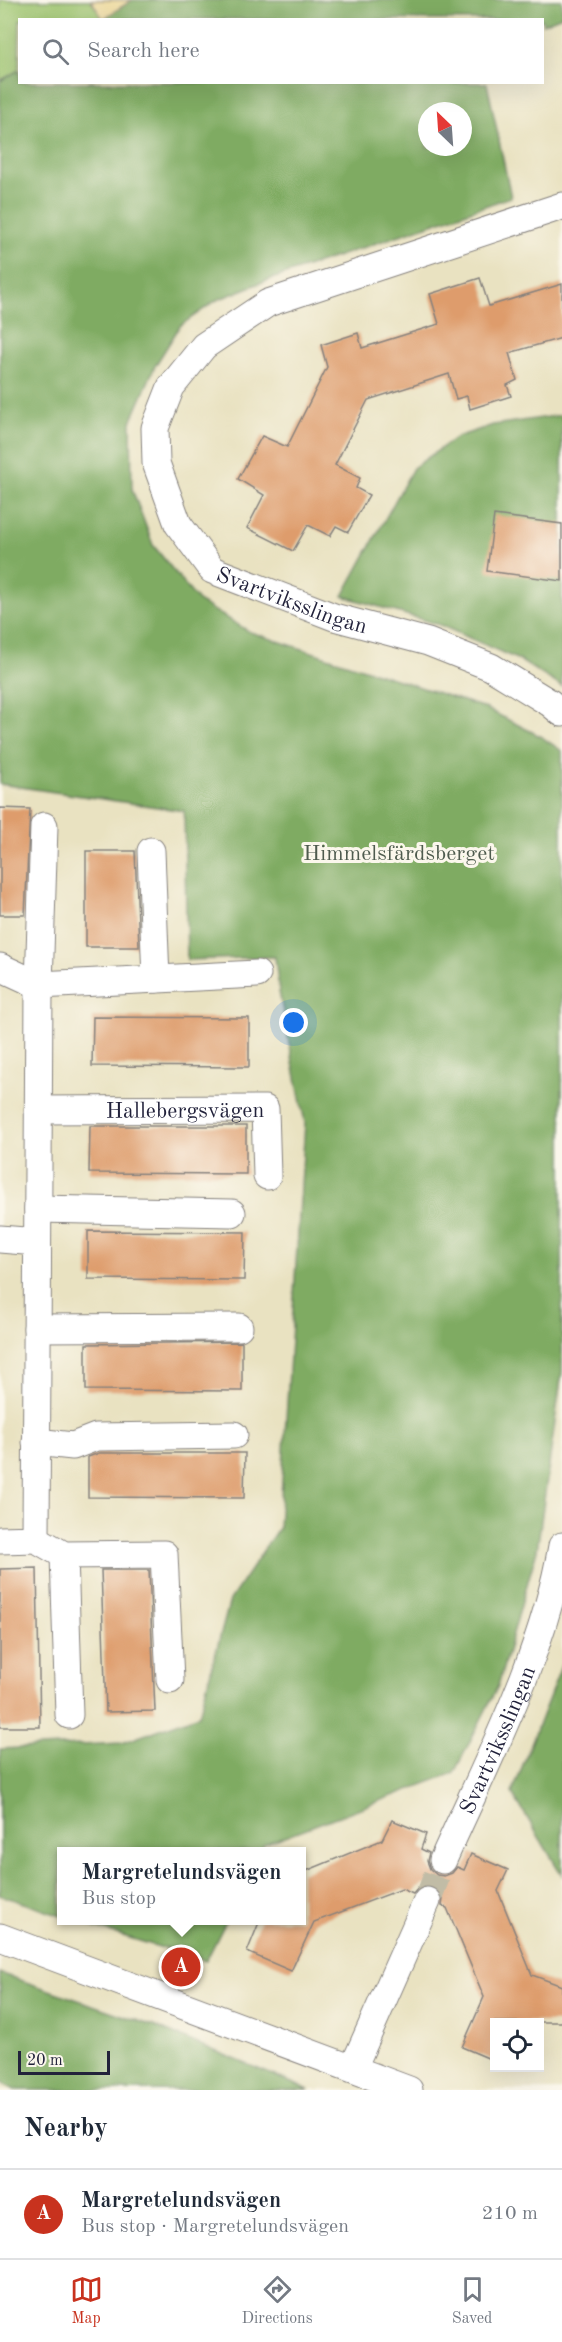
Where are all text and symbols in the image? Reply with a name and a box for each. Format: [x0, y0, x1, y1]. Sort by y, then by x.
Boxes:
search box [18, 18, 544, 84]
icon: search [39, 35, 72, 68]
text: Search here [87, 40, 200, 62]
north arrow [418, 102, 472, 156]
street label: Svartviksslingan [213, 564, 370, 638]
park label: Himmelsfärdsberget [303, 843, 495, 865]
your location [279, 1008, 308, 1037]
street label: Hallebergsvägen [106, 1100, 264, 1123]
street label: Svartviksslingan [457, 1663, 540, 1818]
popup [57, 1847, 306, 1925]
text: Margretelundsvägen [81, 1862, 282, 1884]
text: Bus stop [81, 1889, 156, 1909]
pin: A [162, 1944, 201, 1990]
map controls [490, 2018, 544, 2072]
button: locate [490, 2018, 544, 2072]
scale bar [18, 2048, 110, 2076]
text: 20 m [27, 2053, 63, 2069]
text: Nearby [24, 2116, 108, 2142]
text: Margretelundsvägen [81, 2190, 281, 2212]
text: A [36, 2204, 51, 2224]
text: 210 m [482, 2204, 538, 2224]
text: Bus stop · Margretelundsvägen [81, 2217, 349, 2237]
tab: Map [70, 2273, 103, 2329]
tab: Directions [242, 2273, 313, 2329]
tab: Saved [452, 2273, 492, 2329]

